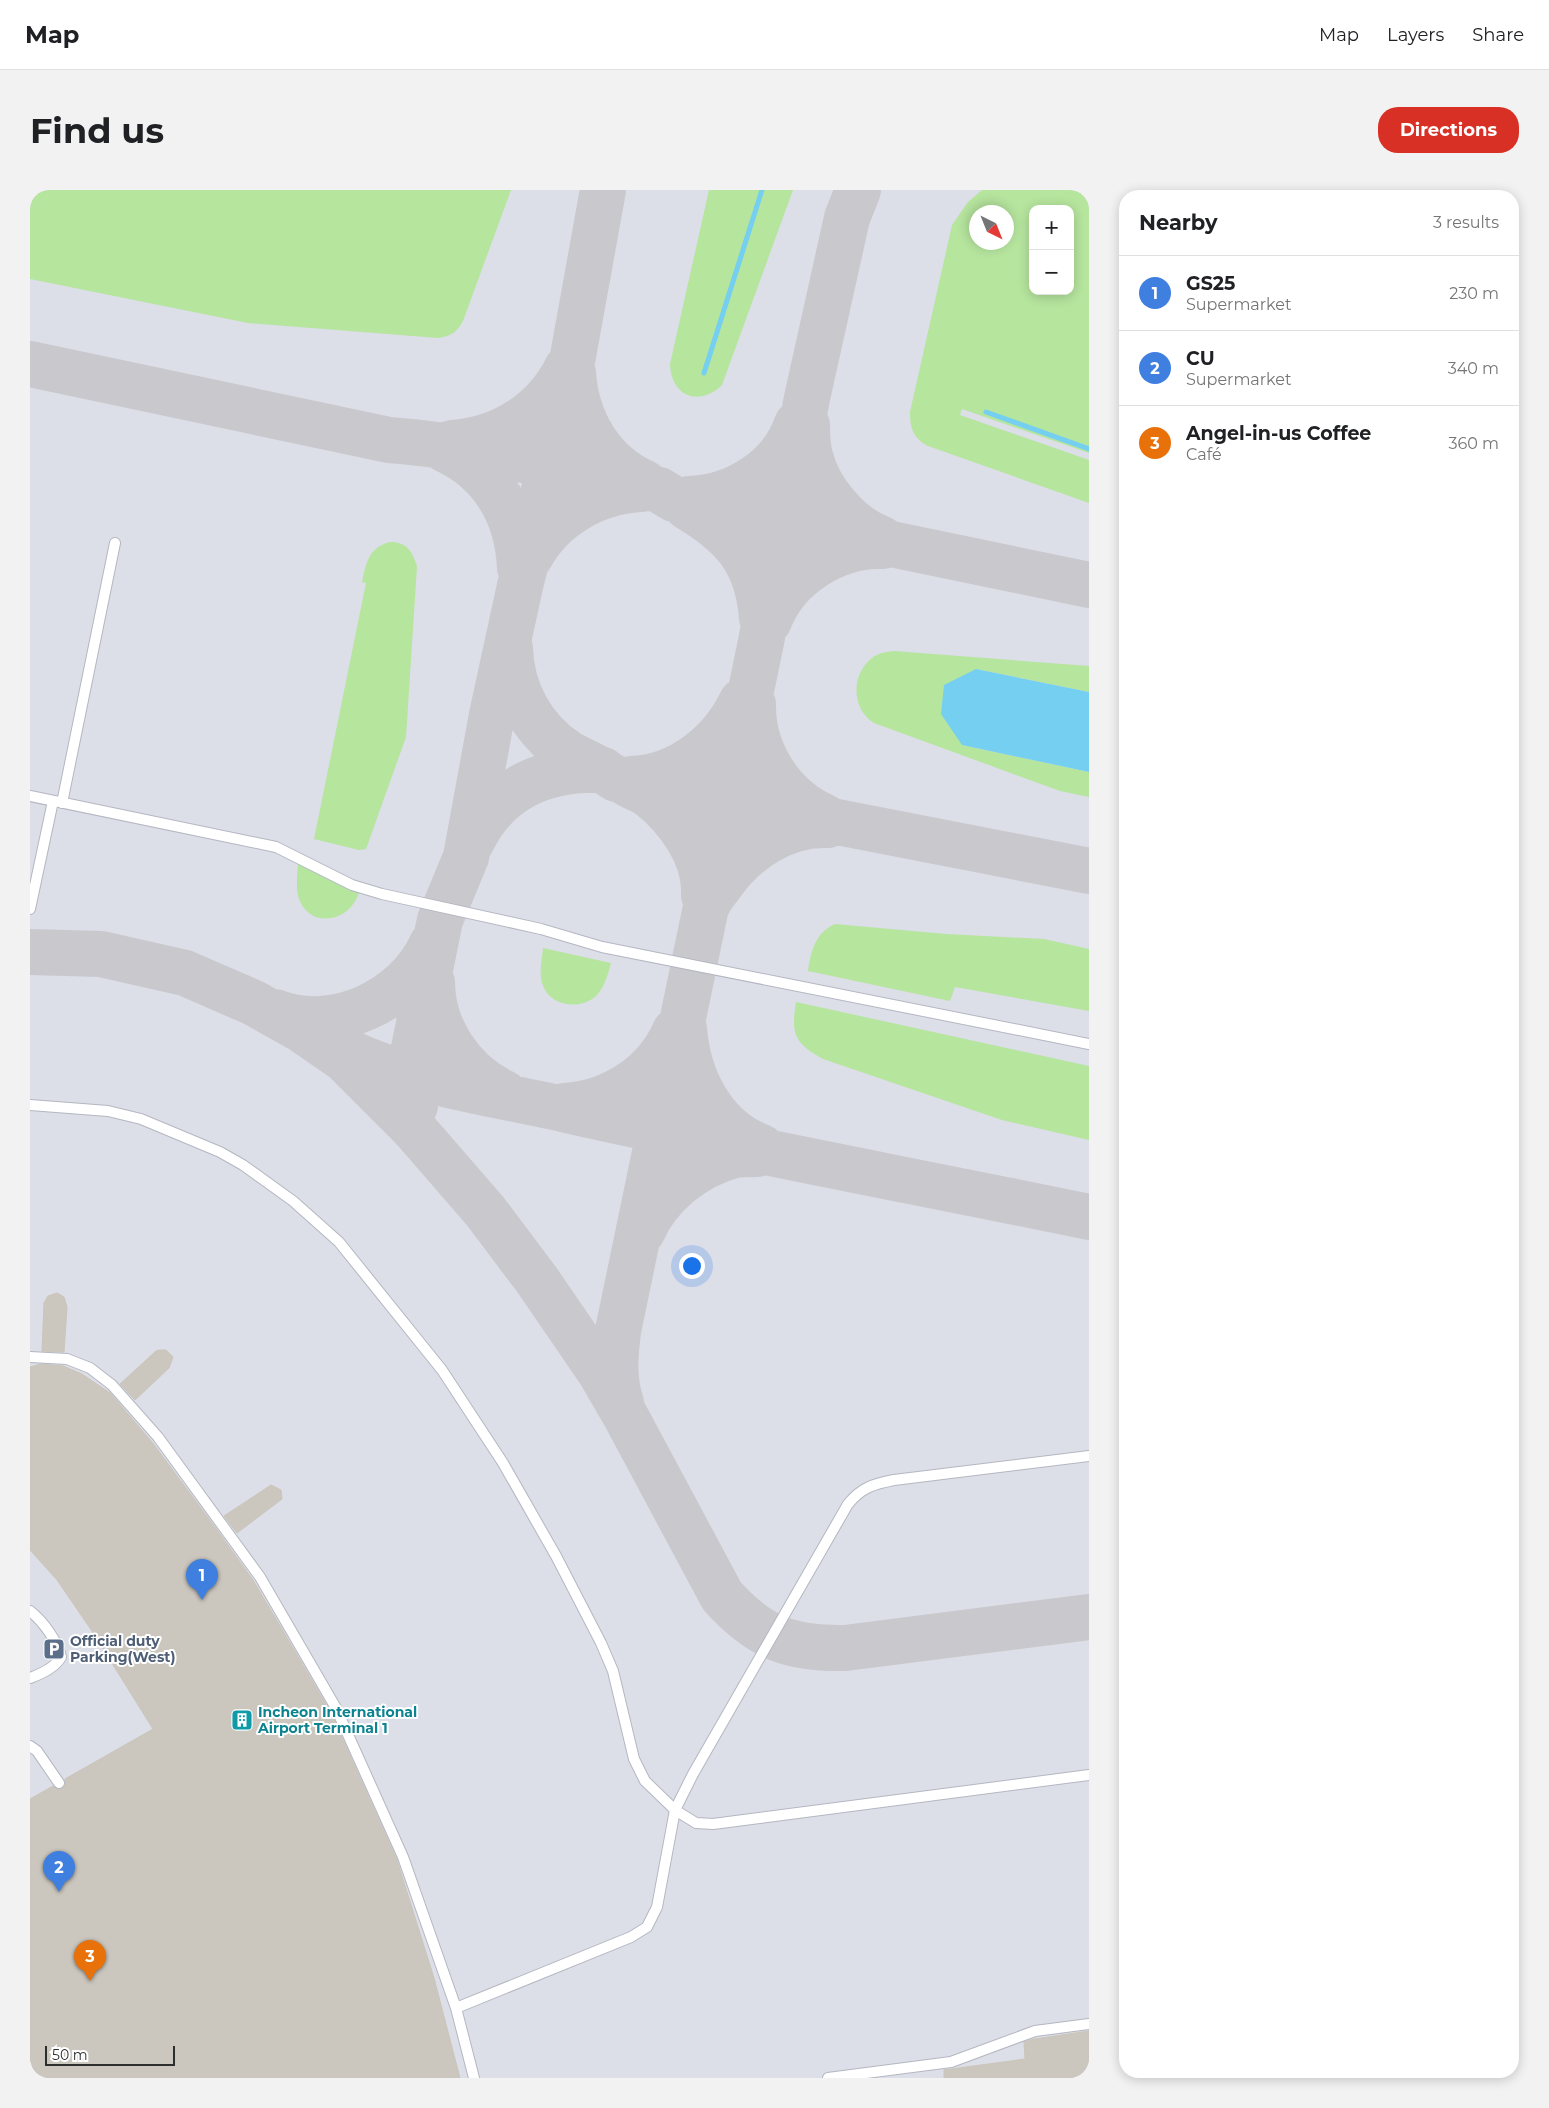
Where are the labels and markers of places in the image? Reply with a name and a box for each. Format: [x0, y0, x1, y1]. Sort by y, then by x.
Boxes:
pin: 1 [186, 1559, 218, 1600]
place label: Official duty Parking(West) [70, 1632, 175, 1666]
parking icon: Official duty Parking(West) [42, 1637, 66, 1661]
place label: Incheon International Airport Terminal 1 [257, 1703, 417, 1737]
building icon: Incheon International Airport Terminal 1 [230, 1708, 254, 1732]
pin: 2 [43, 1851, 75, 1892]
pin: 3 [74, 1940, 106, 1981]

